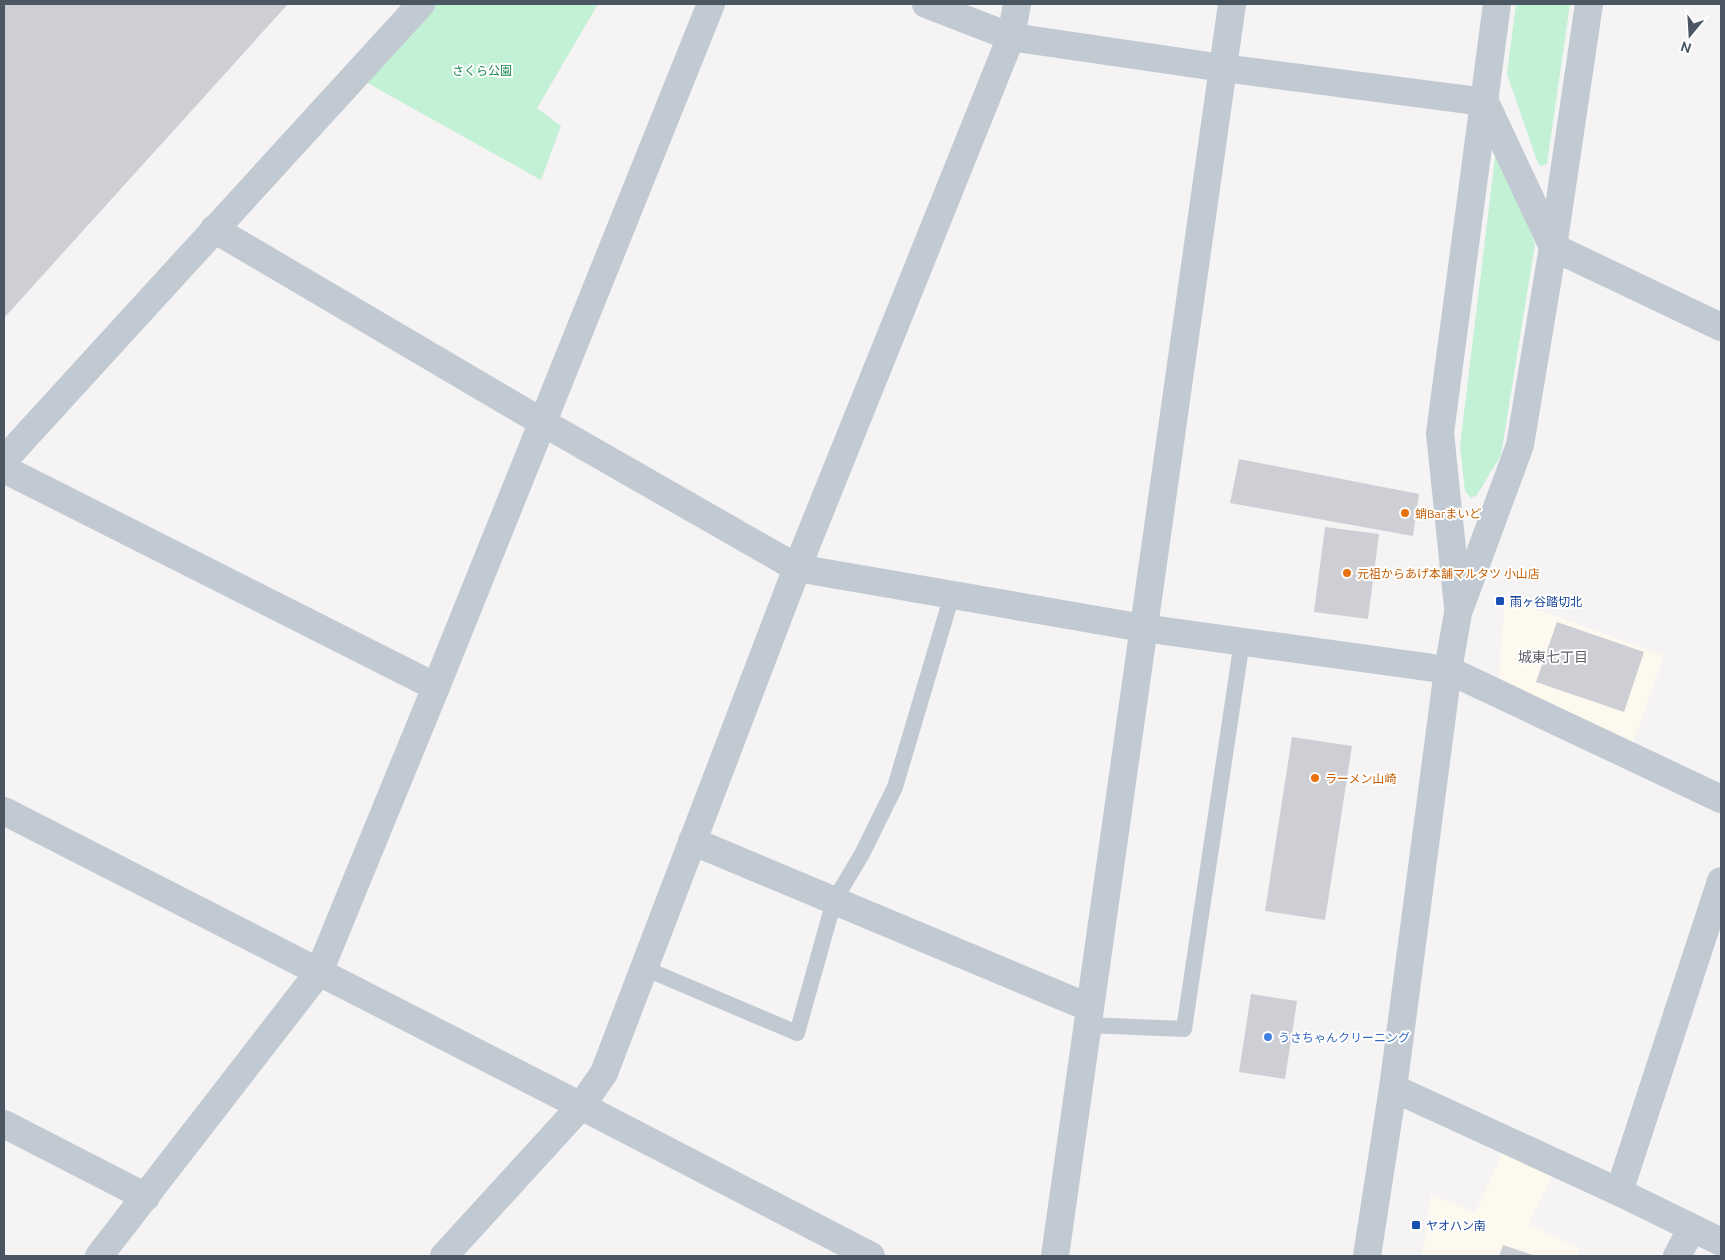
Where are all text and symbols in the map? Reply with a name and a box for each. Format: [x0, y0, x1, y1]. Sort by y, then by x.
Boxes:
north arrow [1665, 10, 1715, 60]
text: N [1679, 38, 1693, 57]
park label: さくら公園 [452, 64, 512, 77]
marker: 蛸Barまいど [1399, 507, 1411, 519]
place label: 蛸Barまいど [1415, 507, 1481, 520]
marker: 元祖からあげ本舗マルタツ 小山店 [1341, 567, 1353, 579]
place label: 元祖からあげ本舗マルタツ 小山店 [1357, 567, 1540, 580]
marker: 雨ヶ谷踏切北 [1494, 595, 1506, 607]
place label: 雨ヶ谷踏切北 [1510, 595, 1582, 608]
district label: 城東七丁目 [1518, 649, 1588, 665]
marker: ラーメン山崎 [1309, 772, 1321, 784]
place label: ラーメン山崎 [1325, 772, 1397, 785]
marker: うさちゃんクリーニング [1262, 1031, 1274, 1043]
place label: うさちゃんクリーニング [1278, 1031, 1410, 1044]
marker: ヤオハン南 [1410, 1219, 1422, 1231]
place label: ヤオハン南 [1426, 1219, 1486, 1232]

